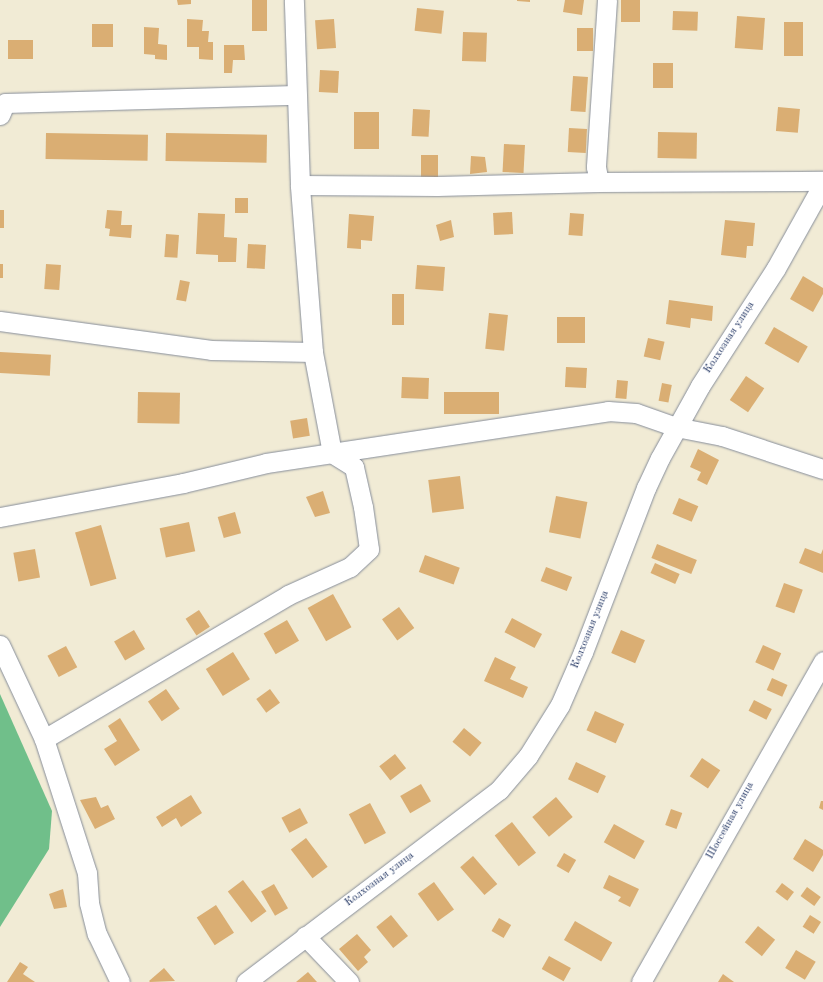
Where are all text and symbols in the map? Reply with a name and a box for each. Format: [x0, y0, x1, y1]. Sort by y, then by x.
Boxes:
street label: Колхозная улица [702, 300, 758, 376]
street label: Колхозная улица [569, 589, 613, 671]
street label: Шоссейная улица [704, 780, 758, 862]
street label: Колхозная улица [343, 850, 417, 910]

